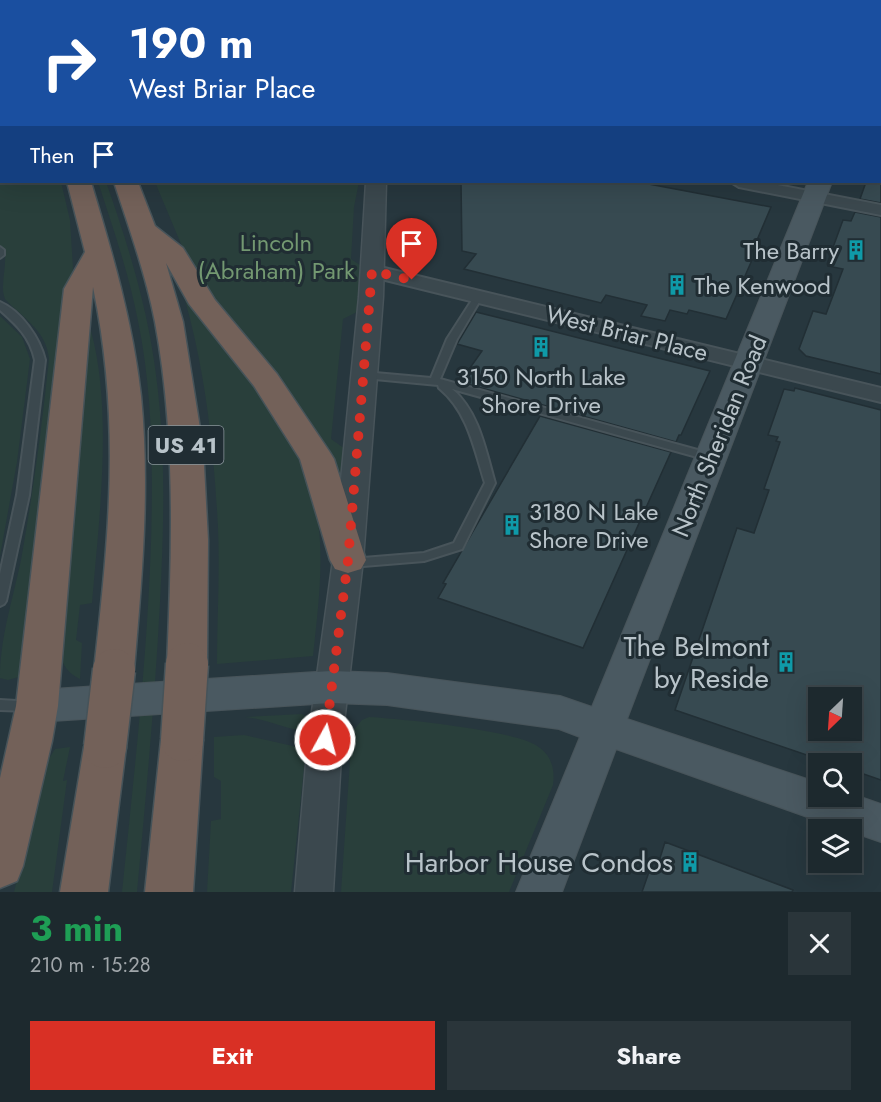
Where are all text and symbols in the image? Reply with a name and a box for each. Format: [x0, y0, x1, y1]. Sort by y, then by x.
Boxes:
text: 190 m [129, 13, 253, 74]
icon: right [30, 24, 108, 102]
text: West Briar Place [129, 69, 315, 108]
icon: arrive [87, 138, 120, 171]
text: Then [30, 139, 75, 171]
pin [386, 218, 437, 280]
park label: Lincoln (Abraham) Park [197, 225, 355, 288]
icon: arrive [395, 227, 428, 260]
place label: The Barry [743, 233, 839, 268]
building icon: The Barry [844, 238, 868, 262]
place label: The Kenwood [694, 268, 831, 303]
building icon: The Kenwood [665, 273, 689, 297]
street label: West Briar Place [542, 296, 712, 370]
street label: North Sheridan Road [663, 330, 775, 542]
building icon: 3150 North Lake Shore Drive [529, 335, 553, 359]
place label: 3150 North Lake Shore Drive [456, 359, 626, 422]
road number: US 41 [148, 426, 224, 464]
place label: 3180 N Lake Shore Drive [529, 494, 658, 557]
building icon: 3180 N Lake Shore Drive [500, 513, 524, 537]
place label: The Belmont by Reside [623, 626, 769, 699]
building icon: The Belmont by Reside [774, 650, 798, 674]
north arrow [808, 687, 862, 741]
map controls [808, 687, 862, 873]
position arrow [293, 708, 357, 772]
button: search [808, 753, 862, 807]
button: layers [808, 819, 862, 873]
place label: Harbor House Condos [405, 842, 673, 883]
building icon: Harbor House Condos [678, 850, 702, 874]
text: 3 min [30, 902, 123, 954]
button: close [788, 912, 851, 975]
text: 210 m · 15:28 [30, 951, 151, 980]
button: Exit [30, 1021, 435, 1090]
button: Share [447, 1021, 851, 1090]

